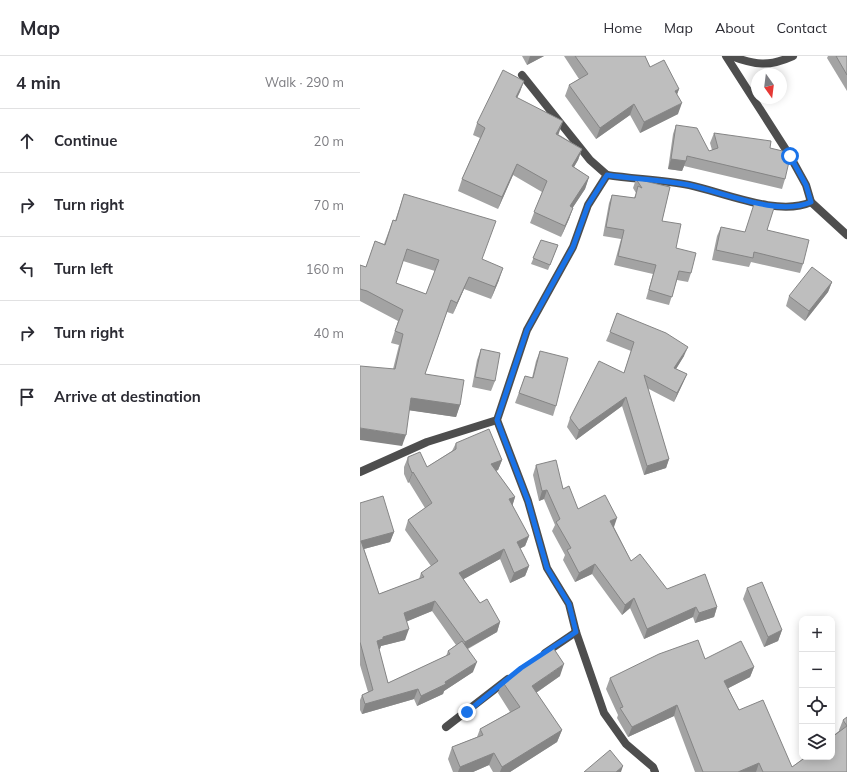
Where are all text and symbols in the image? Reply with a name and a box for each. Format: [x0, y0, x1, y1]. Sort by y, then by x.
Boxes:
text: Map [20, 16, 60, 40]
text: Home [603, 19, 642, 37]
text: Map [664, 19, 693, 37]
text: About [715, 19, 755, 37]
text: Contact [777, 19, 827, 37]
north arrow [751, 68, 787, 104]
text: 4 min [16, 72, 61, 93]
text: Walk · 290 m [265, 74, 344, 90]
icon: ahead [16, 130, 38, 152]
text: Continue [54, 131, 117, 150]
text: 20 m [314, 133, 344, 149]
route start [781, 147, 799, 165]
icon: right [16, 194, 38, 216]
text: Turn right [54, 195, 124, 214]
text: 70 m [314, 197, 344, 213]
icon: left [16, 258, 38, 280]
text: Turn left [54, 259, 113, 278]
text: 160 m [306, 261, 344, 277]
icon: right [16, 322, 38, 344]
text: Turn right [54, 323, 124, 342]
text: 40 m [314, 325, 344, 341]
icon: arrive [16, 386, 38, 408]
text: Arrive at destination [54, 387, 201, 406]
map controls [799, 616, 835, 760]
button: + [799, 616, 835, 652]
button: − [799, 652, 835, 688]
button: locate [799, 688, 835, 724]
route end [458, 703, 476, 721]
button: layers [799, 724, 835, 760]

